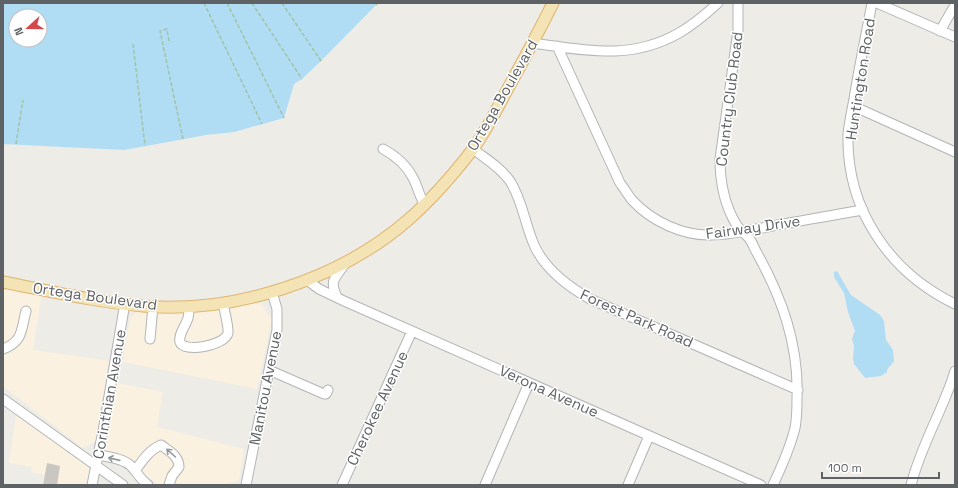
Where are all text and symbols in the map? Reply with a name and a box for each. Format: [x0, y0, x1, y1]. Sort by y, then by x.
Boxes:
north arrow [8, 8, 48, 48]
street label: Huntington Road [841, 17, 879, 141]
text: N [11, 26, 27, 38]
street label: Country Club Road [711, 31, 747, 167]
street label: Ortega Boulevard [462, 36, 542, 154]
street label: Fairway Drive [705, 211, 802, 243]
street label: Ortega Boulevard [32, 278, 158, 314]
street label: Forest Park Road [577, 285, 697, 351]
street label: Corinthian Avenue [88, 328, 130, 460]
street label: Manitou Avenue [245, 329, 285, 447]
street label: Cherokee Avenue [342, 347, 412, 468]
street label: Verona Avenue [496, 361, 602, 421]
one-way arrow [166, 448, 176, 457]
one-way arrow [108, 454, 121, 462]
scale bar [822, 454, 939, 480]
text: 100 m [828, 460, 862, 476]

